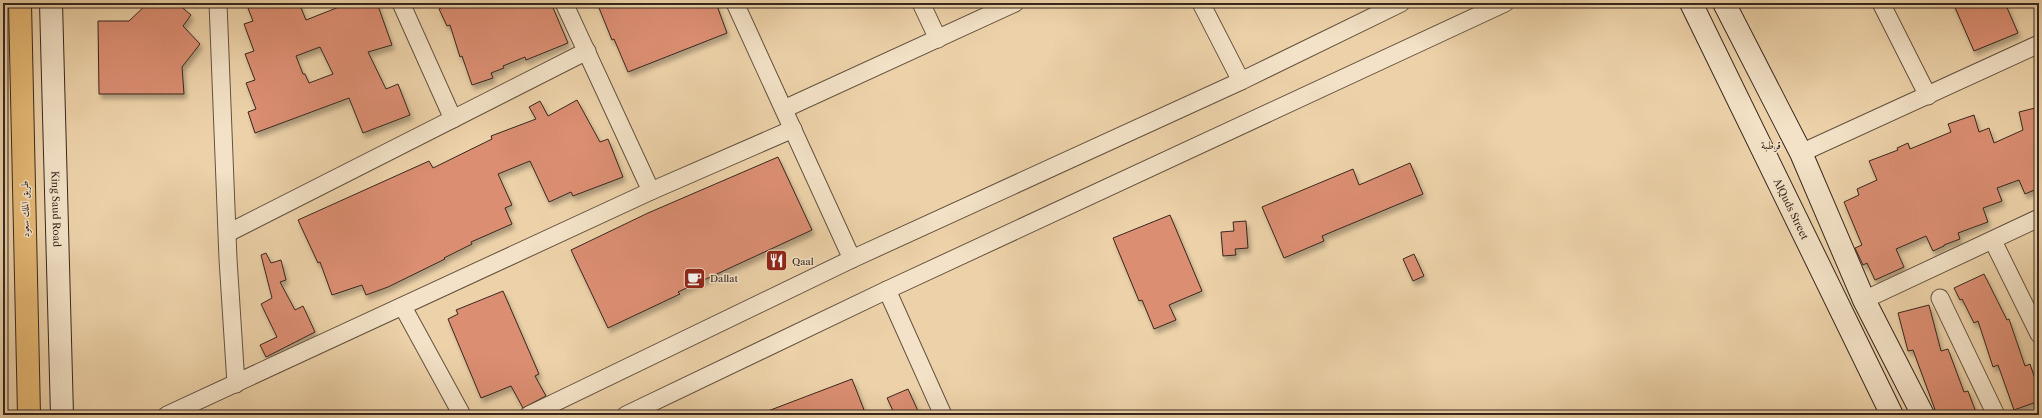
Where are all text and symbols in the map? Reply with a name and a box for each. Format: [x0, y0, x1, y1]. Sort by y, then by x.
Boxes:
district label: قرطبة [1761, 138, 1781, 153]
street label: King Saud Road [49, 171, 64, 247]
street label: AlQuds Street [1771, 175, 1812, 242]
street label: طريق الملك سعود [18, 180, 32, 237]
restaurant icon: Qaal [763, 248, 789, 274]
place label: Qaal [792, 255, 814, 268]
cafe icon: Dallat [682, 265, 708, 291]
place label: Dallat [710, 272, 739, 285]

